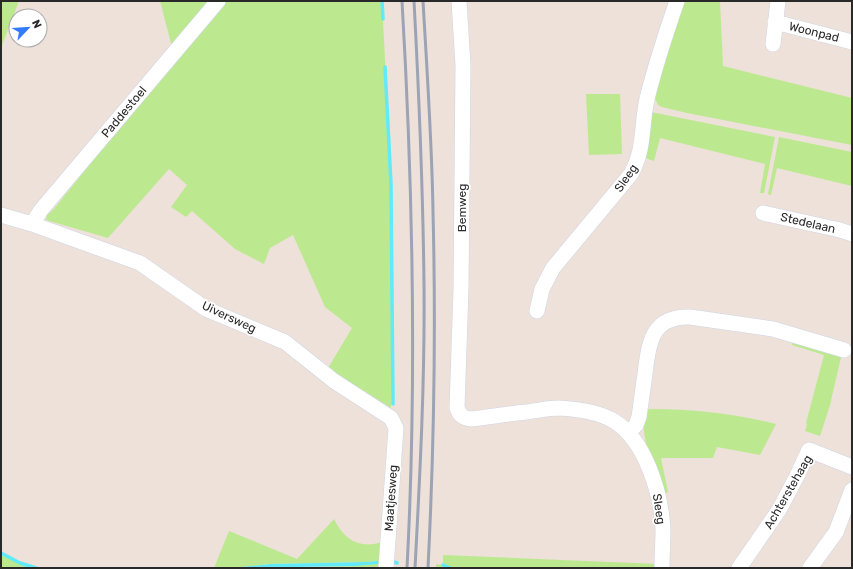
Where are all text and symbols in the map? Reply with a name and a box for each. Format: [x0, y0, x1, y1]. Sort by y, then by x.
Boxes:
north arrow [8, 8, 48, 48]
text: N [29, 18, 44, 30]
street label: Woonpad [787, 19, 841, 45]
street label: Paddestoel [99, 83, 150, 140]
street label: Sleeg [611, 161, 641, 195]
street label: Bemweg [455, 184, 469, 232]
street label: Stedelaan [779, 210, 837, 236]
street label: Uiversweg [200, 298, 258, 336]
street label: Achterstehaag [761, 453, 815, 531]
street label: Maatjesweg [382, 464, 400, 532]
street label: Sleeg [650, 493, 668, 525]

